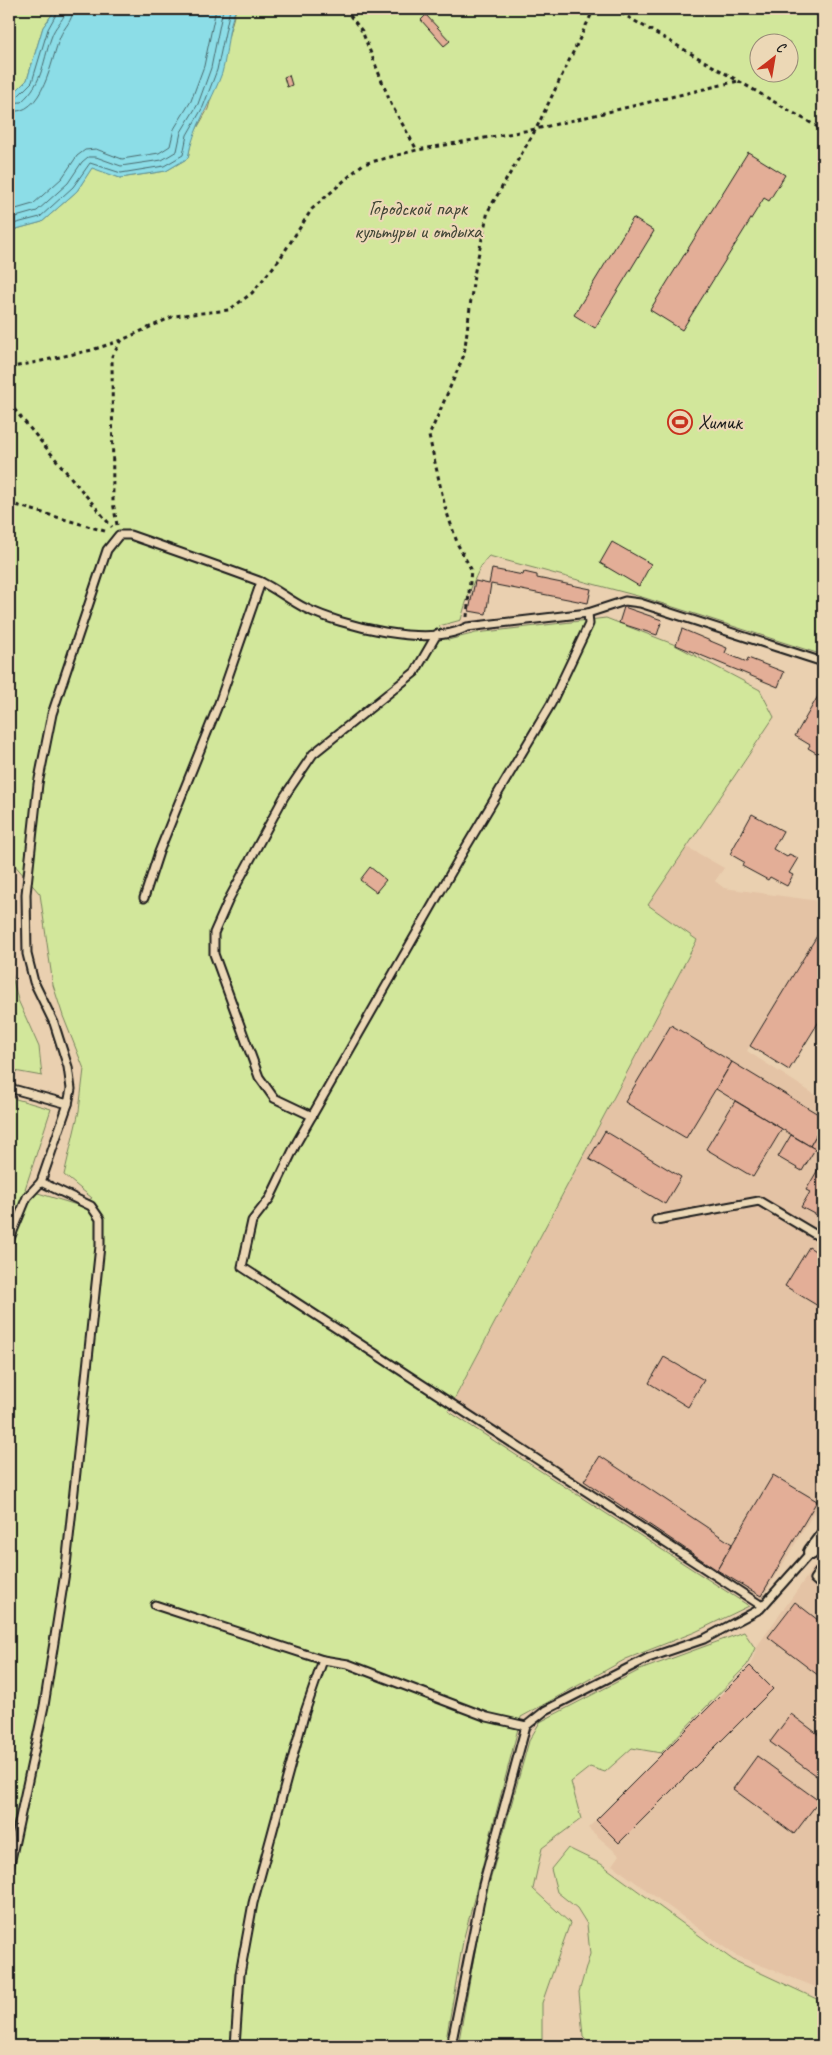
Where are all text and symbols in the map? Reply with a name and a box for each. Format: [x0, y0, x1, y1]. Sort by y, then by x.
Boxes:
north arrow [750, 32, 800, 82]
text: С [773, 38, 790, 57]
park label: Городской парк культуры и отдыха [354, 196, 483, 244]
sports icon: Химик [667, 409, 693, 435]
place label: Химик [698, 410, 744, 435]

